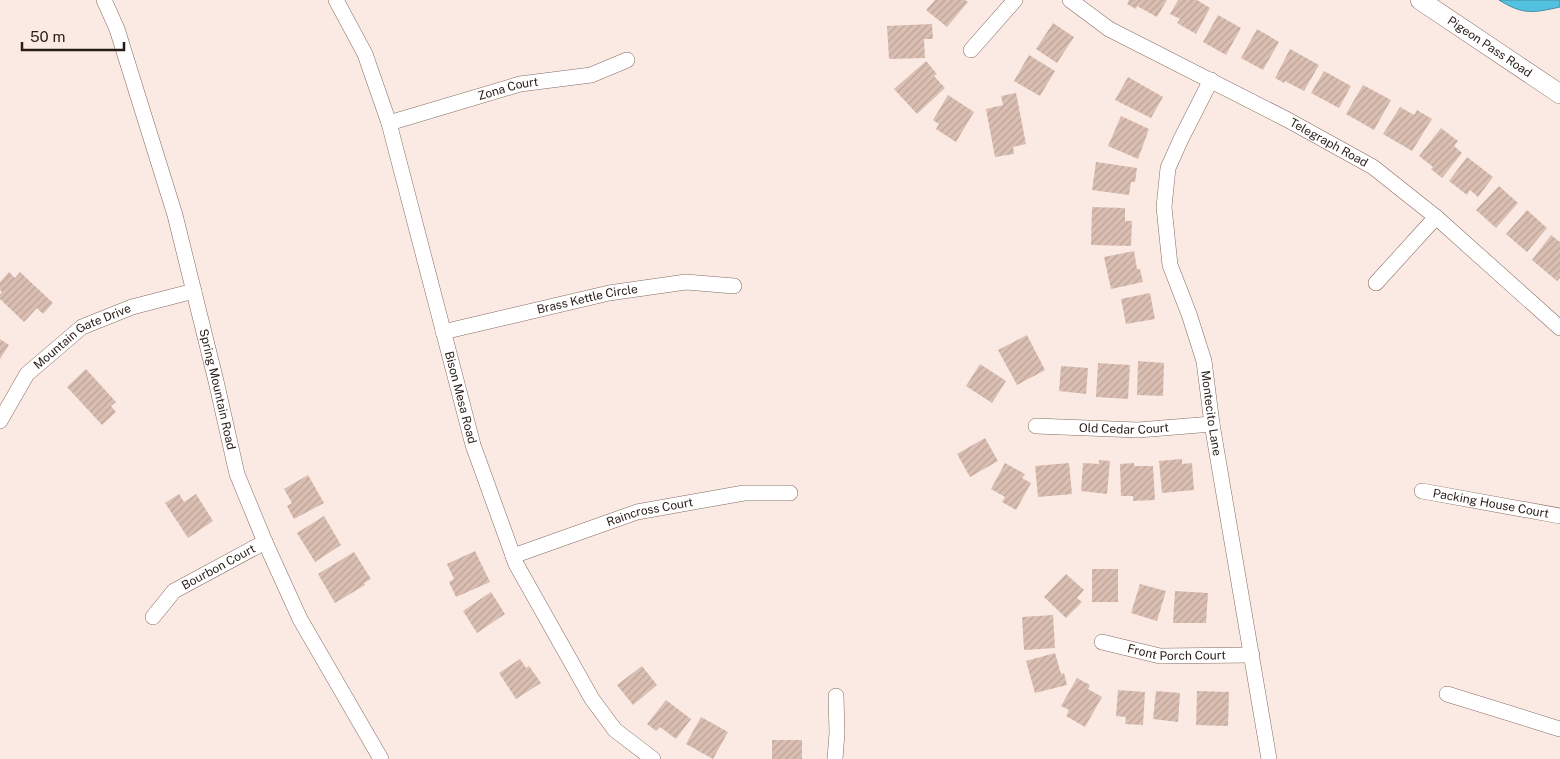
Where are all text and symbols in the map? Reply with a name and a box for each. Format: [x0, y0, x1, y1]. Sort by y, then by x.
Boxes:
street label: Pigeon Pass Road [1445, 13, 1535, 80]
scale bar [22, 20, 125, 52]
text: 50 m [30, 28, 65, 45]
street label: Zona Court [476, 75, 539, 103]
street label: Telegraph Road [1287, 115, 1370, 170]
street label: Brass Kettle Circle [535, 282, 639, 317]
street label: Mountain Gate Drive [31, 301, 133, 372]
street label: Spring Mountain Road [196, 327, 238, 451]
street label: Bison Mesa Road [442, 350, 479, 445]
street label: Montecito Lane [1198, 370, 1224, 457]
street label: Old Cedar Court [1079, 420, 1170, 437]
street label: Packing House Court [1432, 486, 1550, 521]
street label: Raincross Court [605, 495, 694, 529]
street label: Bourbon Court [179, 541, 258, 593]
street label: Front Porch Court [1126, 641, 1226, 663]

